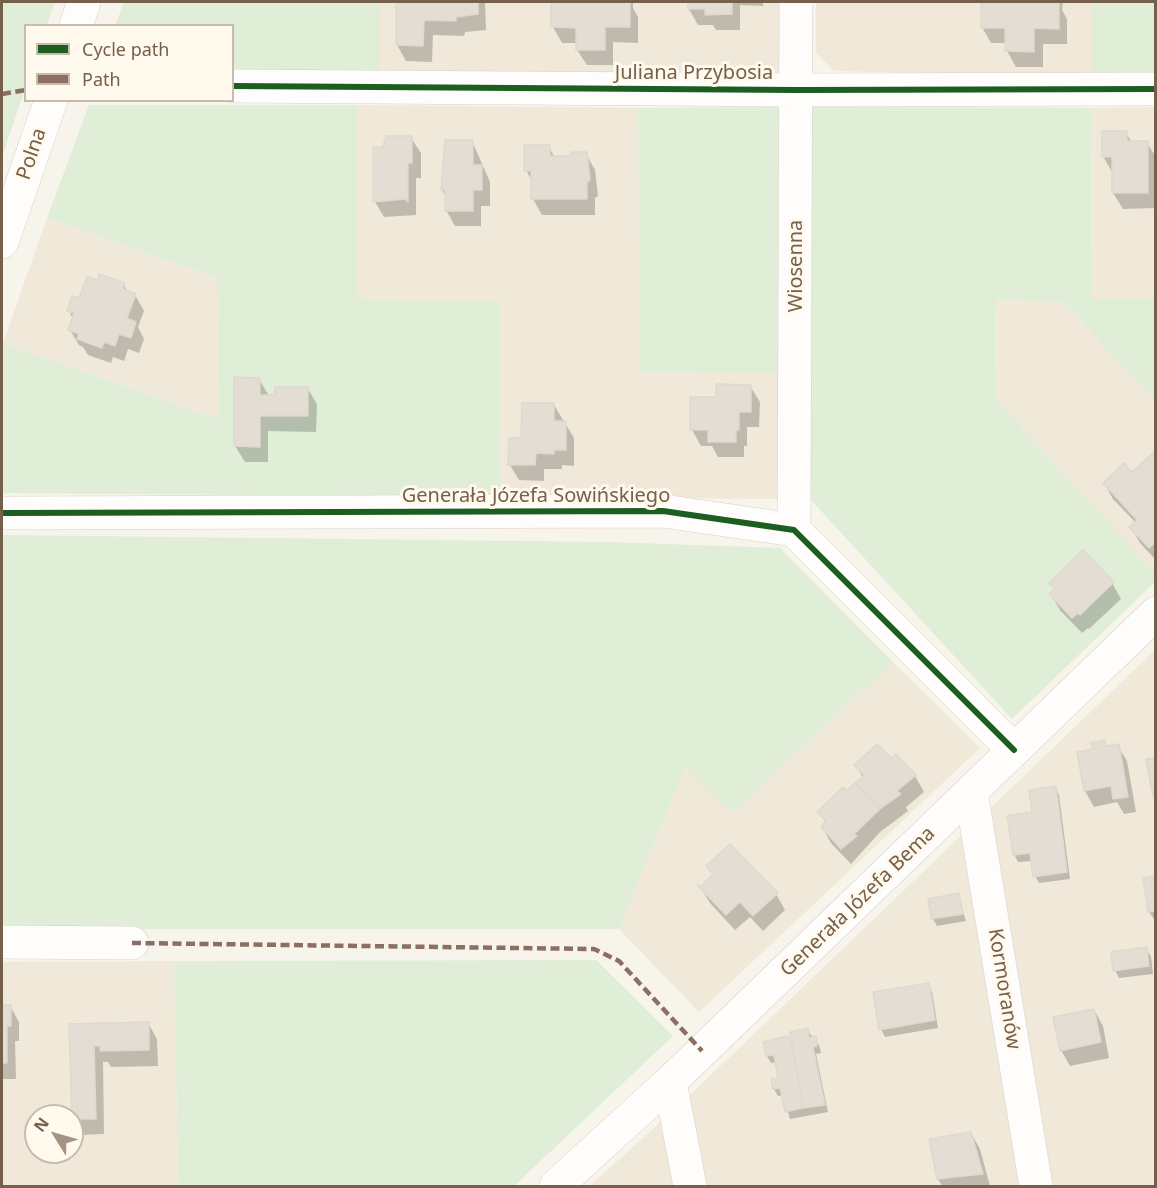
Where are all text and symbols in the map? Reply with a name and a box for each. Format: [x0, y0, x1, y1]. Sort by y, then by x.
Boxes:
legend [24, 24, 234, 102]
text: Cycle path [82, 37, 169, 61]
street label: Juliana Przybosia [615, 61, 773, 85]
text: Path [82, 67, 121, 91]
street label: Polna [12, 125, 52, 183]
street label: Wiosenna [784, 220, 808, 312]
street label: Generała Józefa Sowińskiego [402, 484, 670, 508]
street label: Generała Józefa Bema [776, 822, 940, 982]
street label: Kormoranów [983, 927, 1025, 1051]
north arrow [24, 1104, 84, 1164]
text: N [29, 1113, 54, 1136]

